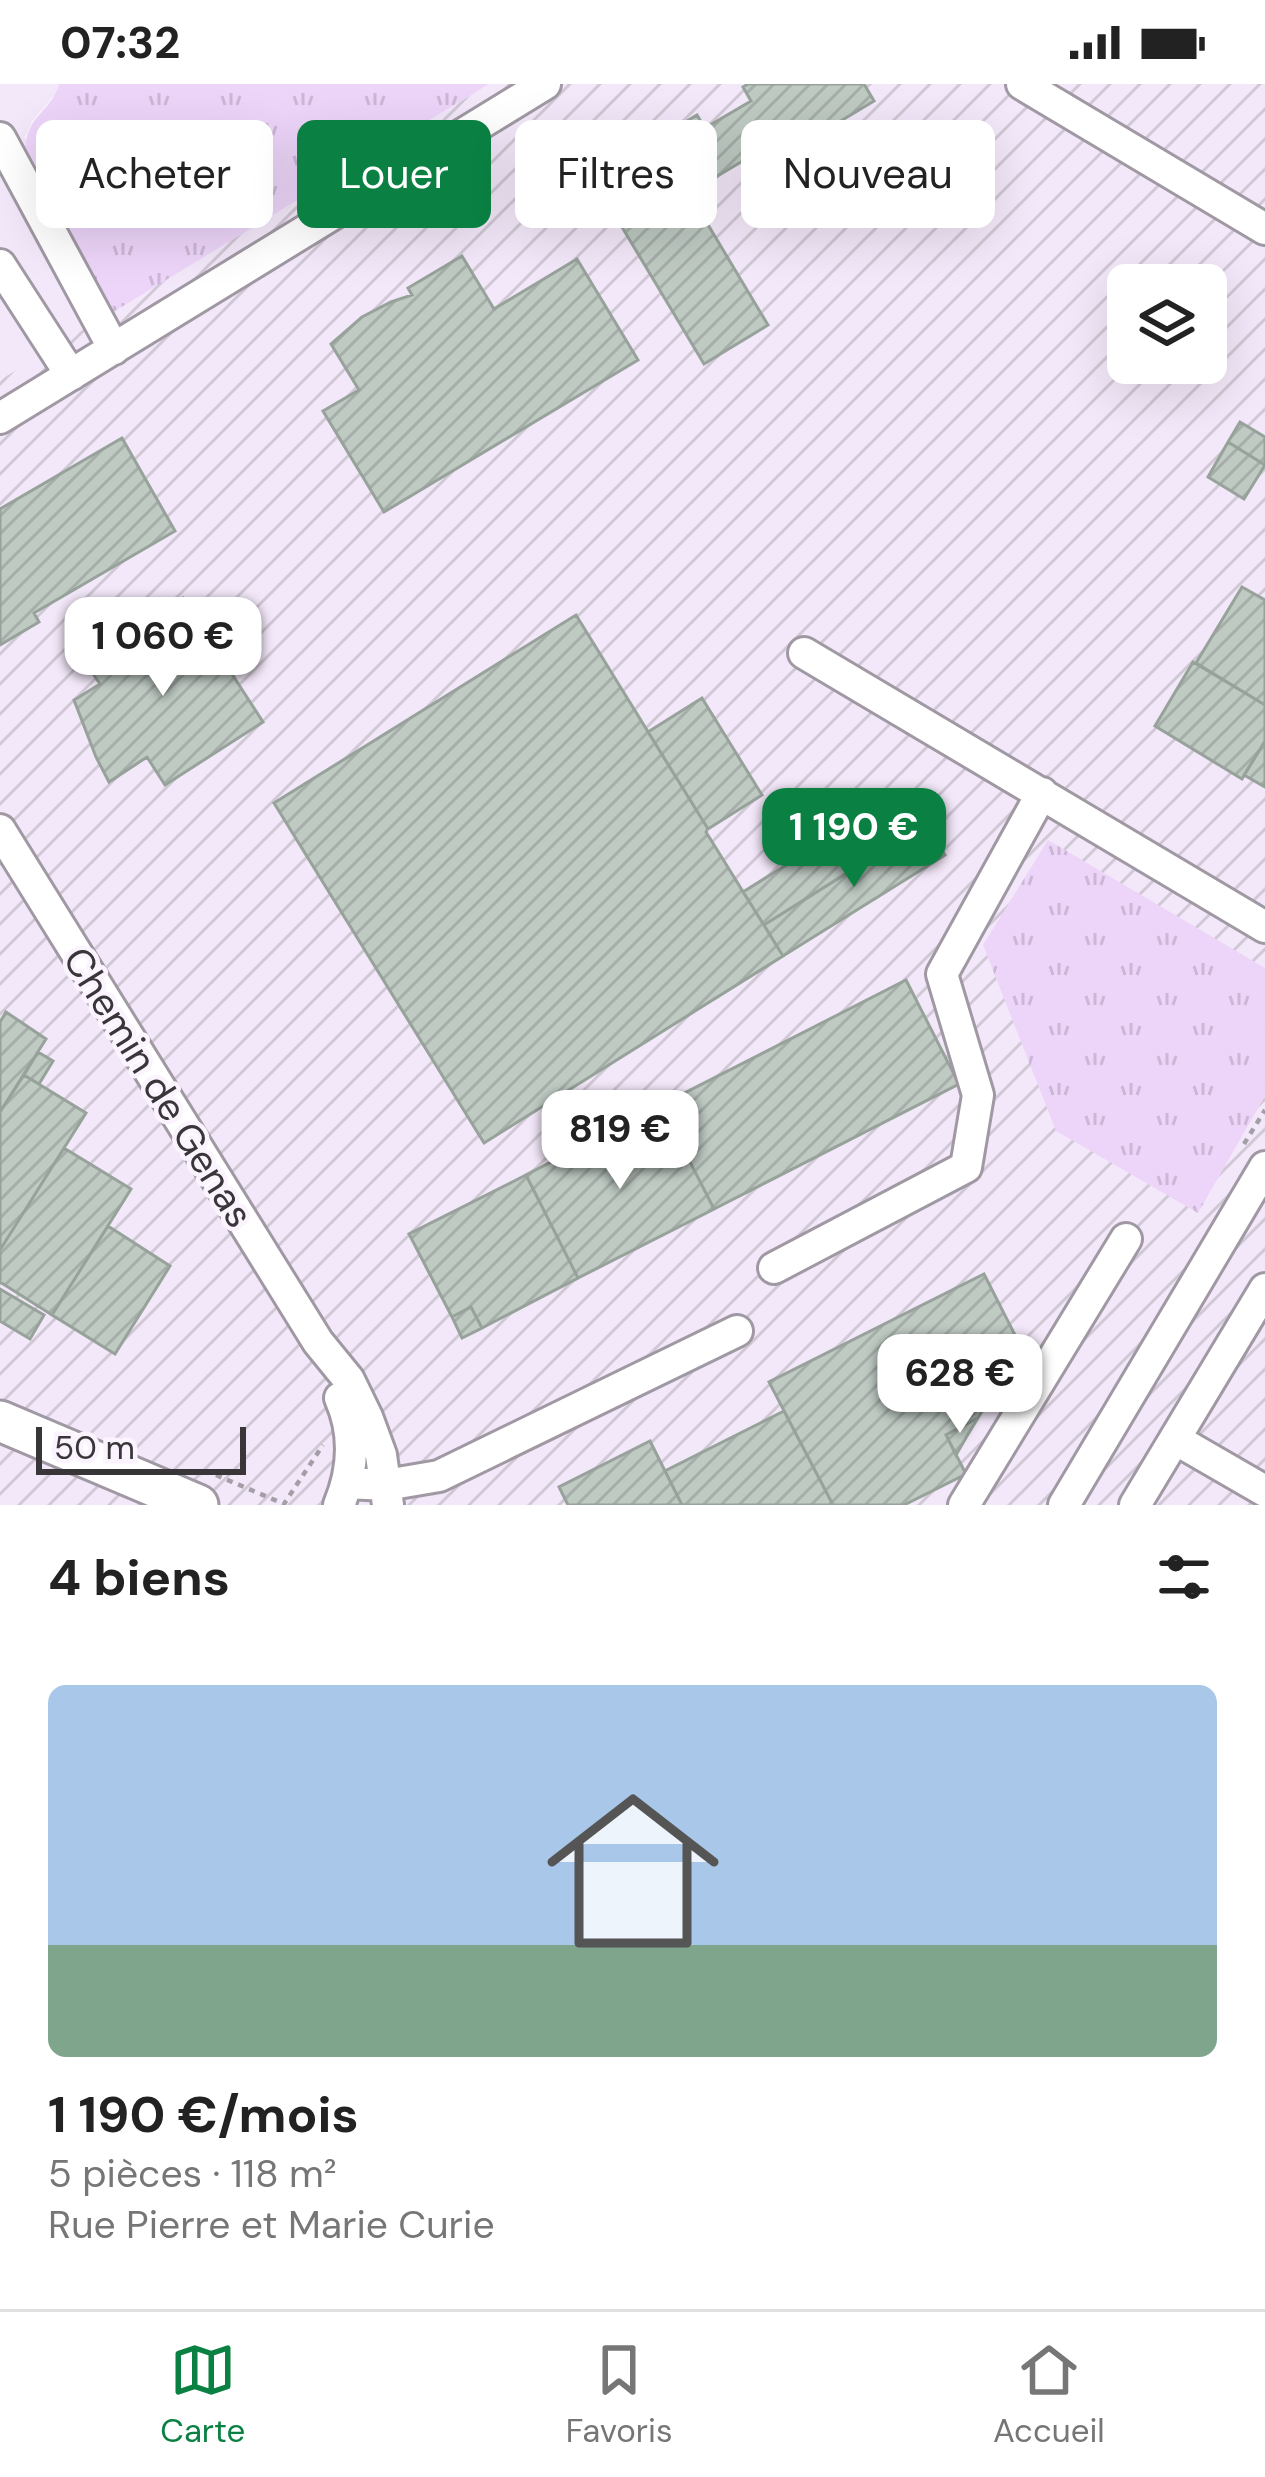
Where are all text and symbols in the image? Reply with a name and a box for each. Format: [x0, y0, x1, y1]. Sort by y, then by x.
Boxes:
text: 07:32 [60, 13, 180, 72]
chip: Acheter [36, 120, 273, 228]
chip: Louer [297, 120, 491, 228]
chip: Filtres [515, 120, 717, 228]
chip: Nouveau [741, 120, 995, 228]
map controls [1107, 264, 1227, 384]
button: layers [1107, 264, 1227, 384]
pin: 1 060 € [52, 597, 274, 699]
text: 1 060 € [92, 610, 234, 661]
pin: 1 190 € [743, 788, 965, 890]
text: 1 190 € [789, 801, 919, 852]
street label: Chemin de Genas [52, 938, 265, 1237]
pin: 819 € [536, 1090, 704, 1192]
text: 819 € [569, 1103, 671, 1154]
pin: 628 € [876, 1334, 1044, 1436]
text: 628 € [904, 1347, 1016, 1398]
scale bar [36, 1421, 246, 1474]
text: 50 m [54, 1426, 135, 1469]
text: 4 biens [48, 1544, 230, 1611]
icon: filters [1151, 1544, 1217, 1610]
icon: home [525, 1763, 741, 1979]
text: 1 190 €/mois [48, 2081, 359, 2148]
text: 5 pièces · 118 m² [48, 2148, 337, 2199]
text: Rue Pierre et Marie Curie [48, 2199, 495, 2250]
tab: Carte [160, 2337, 245, 2452]
tab: Favoris [566, 2337, 673, 2452]
tab: Accueil [993, 2337, 1105, 2452]

